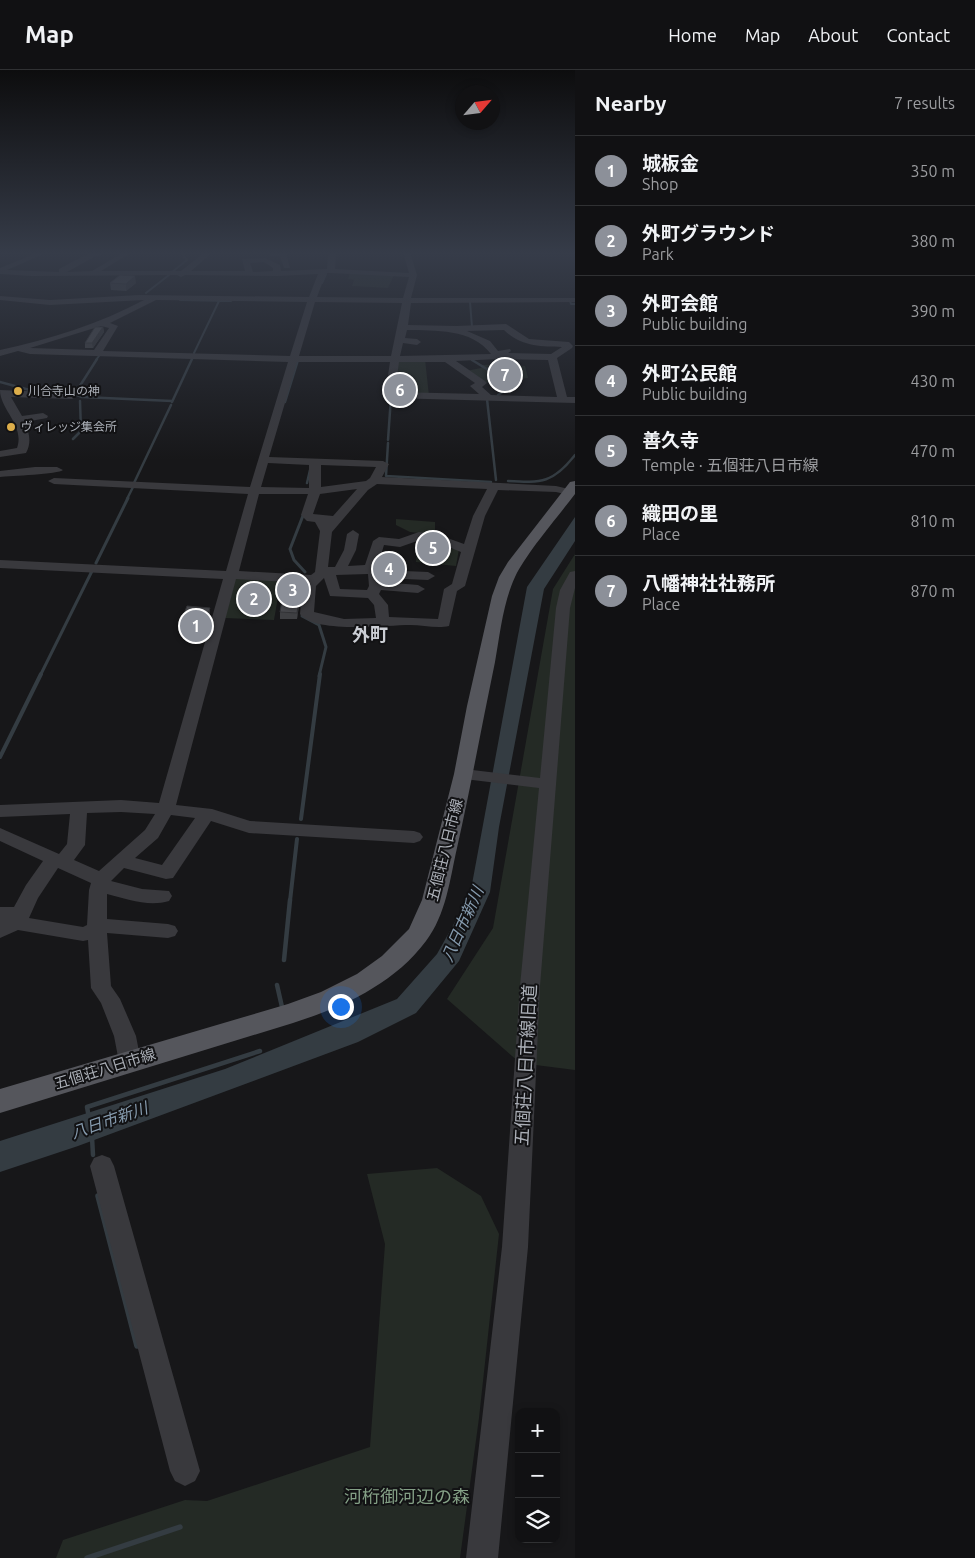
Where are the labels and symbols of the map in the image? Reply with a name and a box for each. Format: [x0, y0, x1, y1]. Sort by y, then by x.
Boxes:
north arrow [455, 85, 500, 130]
pin: 7 [489, 356, 521, 394]
pin: 6 [384, 371, 416, 409]
place label: 川合寺山の神 [28, 384, 100, 397]
marker: 川合寺山の神 [12, 385, 24, 397]
place label: ヴィレッジ集会所 [21, 420, 117, 433]
marker: ヴィレッジ集会所 [5, 421, 17, 433]
pin: 5 [417, 529, 449, 567]
pin: 4 [373, 550, 405, 588]
pin: 3 [277, 571, 309, 609]
pin: 2 [238, 580, 270, 618]
pin: 1 [180, 607, 212, 645]
district label: 外町 [352, 624, 388, 644]
street label: 五個荘八日市線 [424, 797, 465, 903]
water label: 八日市新川 [438, 882, 487, 964]
street label: 五個荘八日市線旧道 [511, 984, 539, 1146]
your location [328, 994, 354, 1020]
street label: 五個荘八日市線 [52, 1045, 158, 1092]
water label: 八日市新川 [68, 1098, 152, 1142]
park label: 河桁御河辺の森 [344, 1486, 470, 1506]

